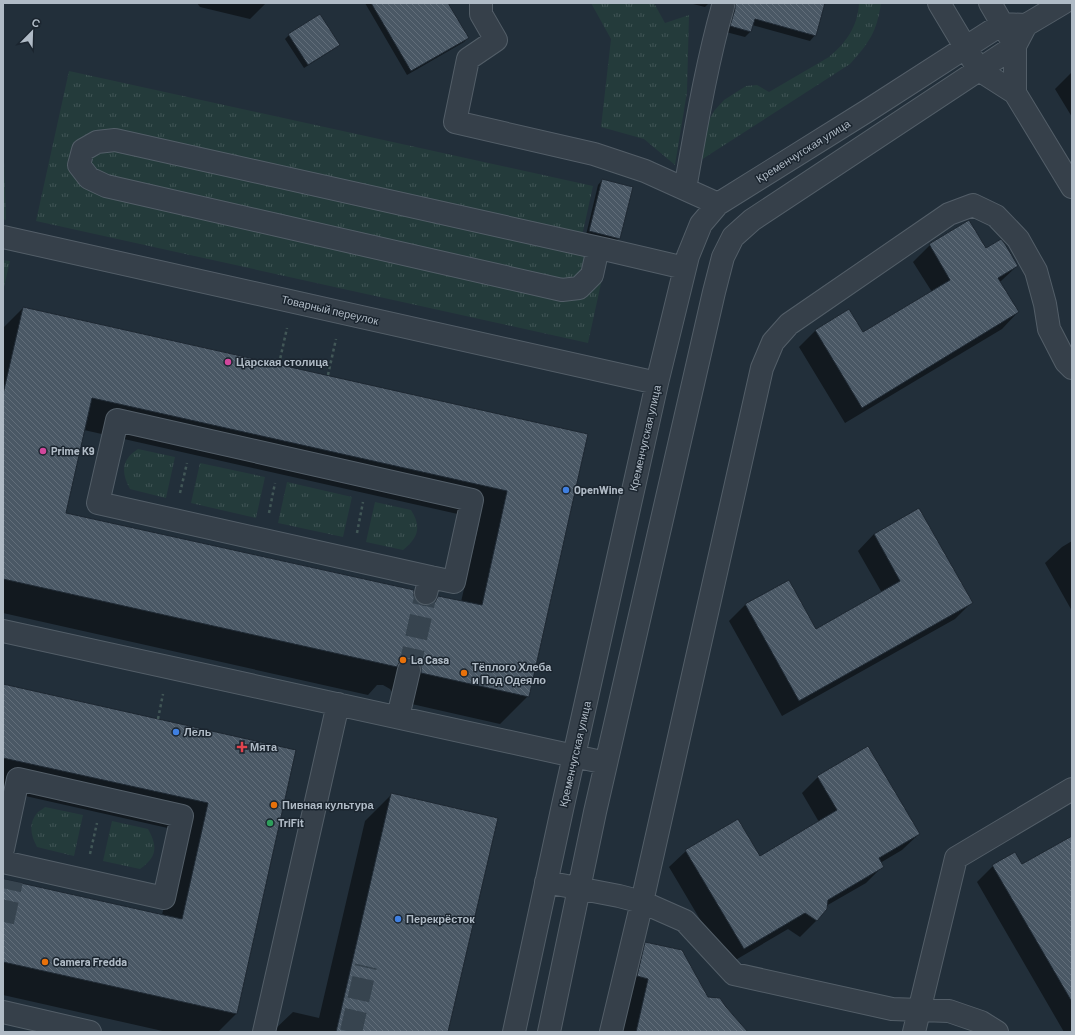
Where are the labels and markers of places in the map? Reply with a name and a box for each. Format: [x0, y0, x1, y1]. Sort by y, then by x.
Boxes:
place label: Царская столица [236, 355, 329, 368]
marker: Царская столица [223, 357, 233, 367]
place label: Prime K9 [51, 444, 95, 457]
marker: Prime K9 [38, 446, 48, 456]
place label: OpenWine [574, 483, 624, 496]
marker: OpenWine [561, 485, 571, 495]
place label: La Casa [411, 653, 449, 666]
marker: La Casa [398, 655, 408, 665]
place label: Тёплого Хлеба и Под Одеяло [472, 660, 552, 686]
marker: Тёплого Хлеба и Под Одеяло [459, 668, 469, 678]
place label: Лель [184, 725, 212, 738]
marker: Лель [171, 727, 181, 737]
place label: Мята [250, 740, 278, 753]
marker: Мята [237, 742, 247, 752]
place label: Пивная культура [282, 798, 374, 811]
marker: Пивная культура [269, 800, 279, 810]
place label: TriFit [278, 816, 304, 829]
marker: TriFit [265, 818, 275, 828]
place label: Перекрёсток [406, 912, 475, 925]
marker: Перекрёсток [393, 914, 403, 924]
place label: Camera Fredda [53, 955, 127, 968]
marker: Camera Fredda [40, 957, 50, 967]

